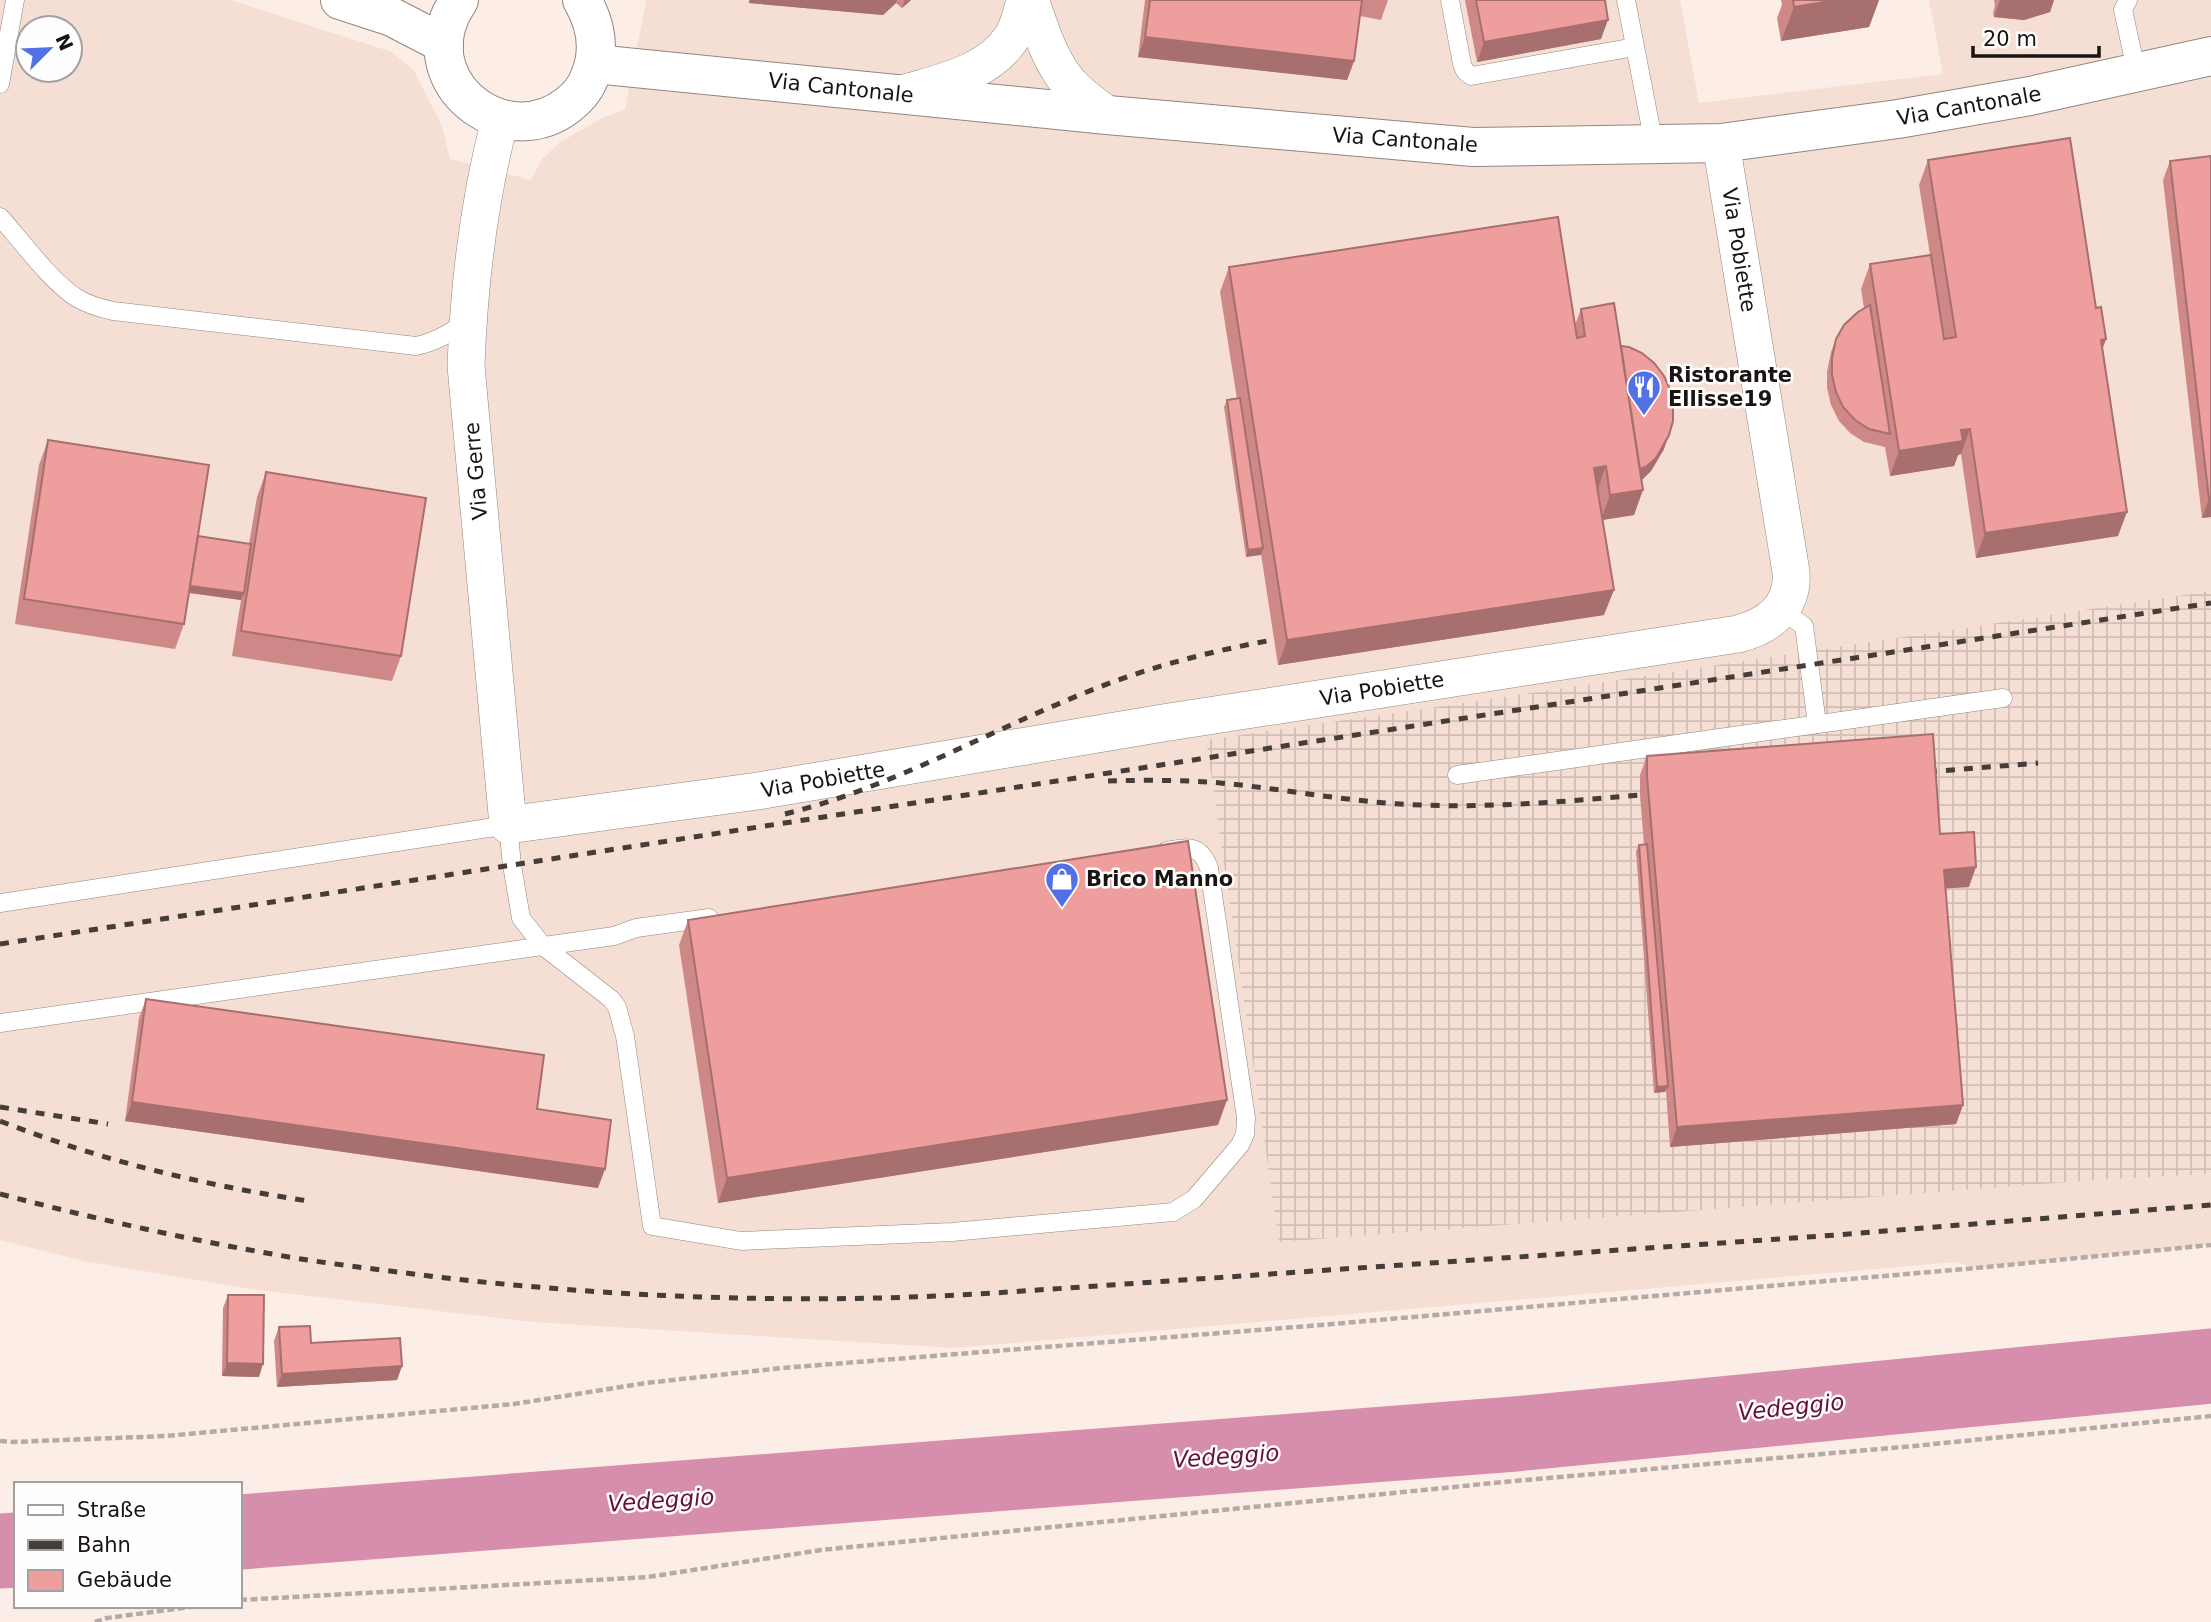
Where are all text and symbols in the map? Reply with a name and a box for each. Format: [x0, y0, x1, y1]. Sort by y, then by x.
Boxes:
north arrow [14, 14, 84, 84]
scale bar [1973, 14, 2099, 58]
text: 20 m [1983, 27, 2037, 51]
text: N [51, 30, 78, 54]
street label: Via Cantonale [767, 68, 915, 108]
street label: Via Cantonale [1895, 81, 2043, 131]
street label: Via Cantonale [1331, 123, 1479, 157]
street label: Via Pobiette [1717, 186, 1761, 314]
place label: Ristorante Ellisse19 [1668, 363, 1792, 411]
restaurant icon: Ristorante Ellisse19 [1625, 368, 1663, 417]
street label: Via Gerre [460, 421, 492, 521]
street label: Via Pobiette [1318, 667, 1446, 711]
street label: Via Pobiette [759, 757, 887, 803]
shop icon: Brico Manno [1043, 860, 1081, 909]
place label: Brico Manno [1086, 867, 1233, 891]
water label: Vedeggio [1736, 1388, 1846, 1426]
water label: Vedeggio [1172, 1439, 1280, 1473]
legend [14, 1482, 242, 1608]
water label: Vedeggio [607, 1483, 715, 1517]
text: Straße [77, 1498, 146, 1522]
text: Bahn [77, 1533, 131, 1557]
text: Gebäude [77, 1568, 172, 1592]

